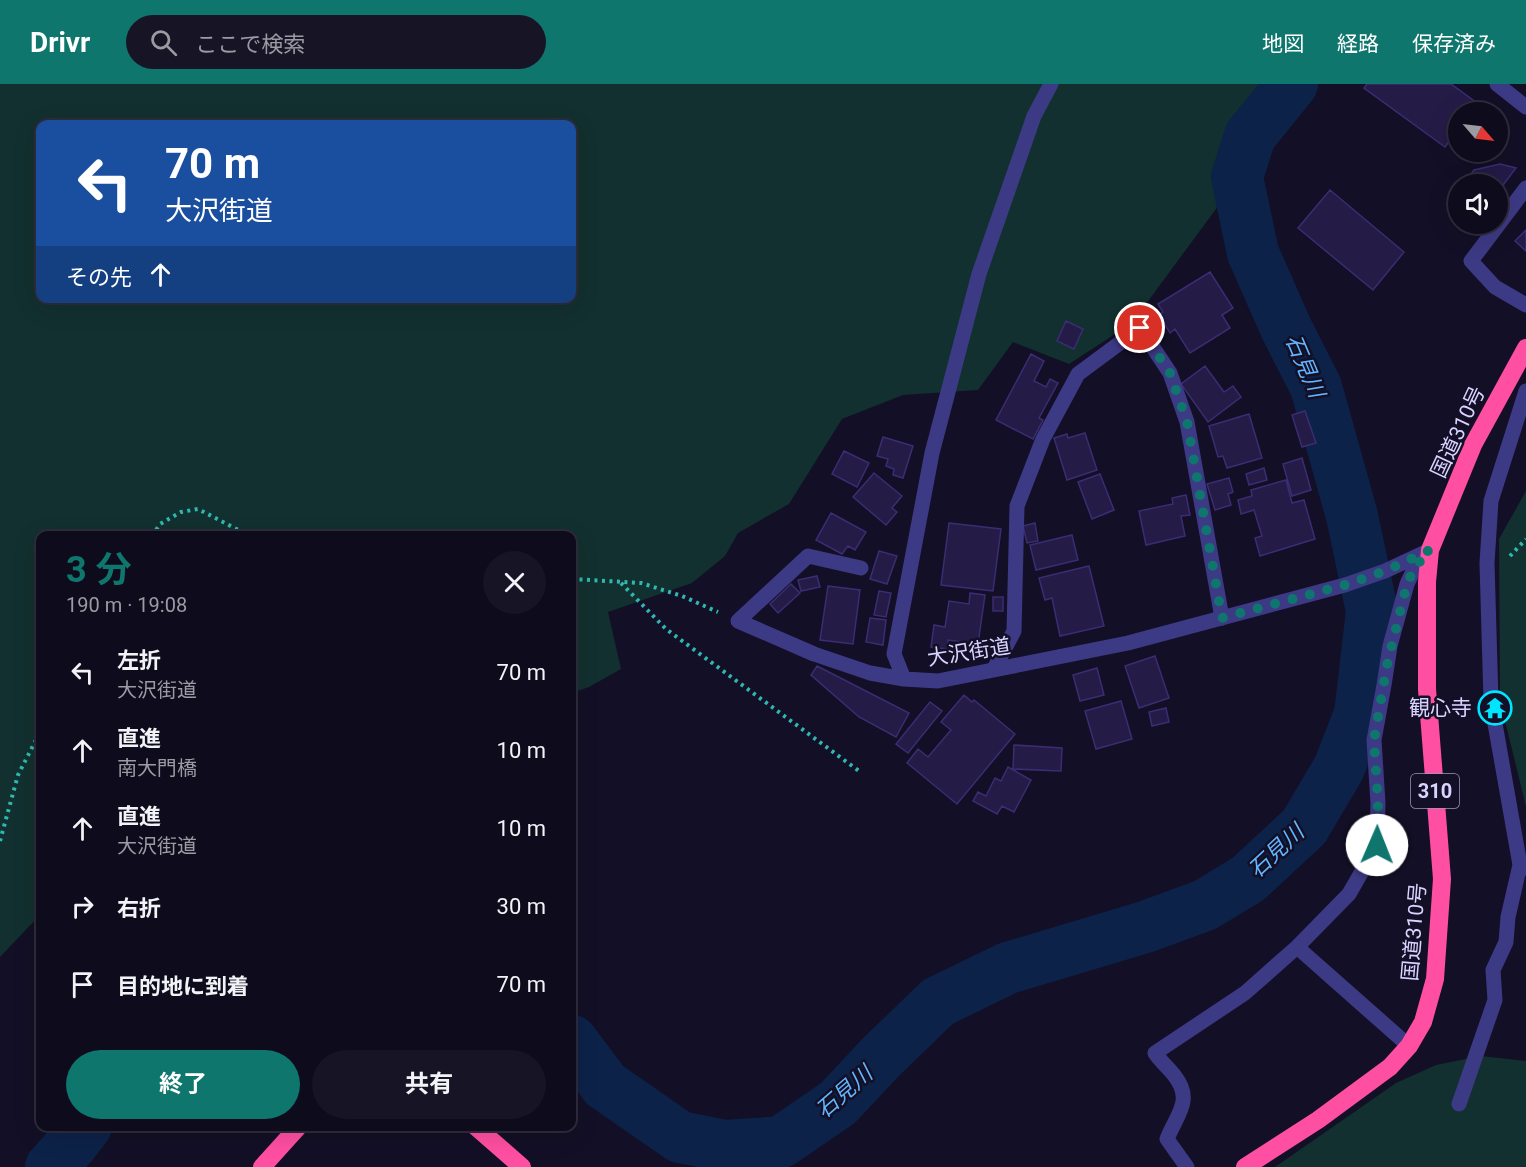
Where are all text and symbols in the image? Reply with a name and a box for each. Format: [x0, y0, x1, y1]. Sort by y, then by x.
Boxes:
search box [126, 15, 546, 69]
text: Drivr [30, 26, 90, 59]
icon: search [147, 26, 180, 59]
text: ここで検索 [195, 32, 305, 57]
text: 地図 [1262, 32, 1304, 56]
text: 経路 [1337, 32, 1379, 56]
text: 保存済み [1412, 32, 1496, 56]
north arrow [1448, 102, 1508, 162]
map controls [1448, 102, 1508, 234]
text: 70 m [165, 139, 260, 188]
icon: left [66, 144, 144, 222]
button: sound [1448, 174, 1508, 234]
text: 大沢街道 [165, 195, 273, 227]
icon: ahead [144, 258, 177, 291]
text: その先 [66, 265, 132, 290]
pin [1114, 302, 1165, 353]
icon: arrive [1123, 311, 1156, 344]
water label: 石見川 [1281, 331, 1330, 403]
street label: 国道310号 [1426, 382, 1490, 482]
text: 3 分 [66, 549, 132, 591]
button: close [483, 551, 546, 614]
text: 190 m · 19:08 [66, 593, 187, 617]
street label: 大沢街道 [926, 634, 1012, 670]
text: 左折 [117, 648, 161, 673]
icon: left [66, 656, 99, 689]
text: 70 m [497, 660, 546, 685]
text: 大沢街道 [117, 678, 197, 702]
temple icon: 観心寺 [1477, 690, 1513, 726]
place label: 観心寺 [1409, 696, 1472, 720]
text: 直進 [117, 726, 161, 751]
icon: ahead [66, 734, 99, 767]
text: 10 m [497, 738, 546, 763]
text: 南大門橋 [117, 756, 197, 780]
road number: 310 [1411, 774, 1459, 808]
text: 直進 [117, 804, 161, 829]
icon: ahead [66, 812, 99, 845]
position arrow [1345, 813, 1409, 877]
text: 10 m [497, 816, 546, 841]
water label: 石見川 [1243, 818, 1310, 883]
text: 大沢街道 [117, 834, 197, 858]
street label: 国道310号 [1398, 882, 1430, 982]
icon: right [66, 890, 99, 923]
text: 30 m [497, 894, 546, 919]
text: 右折 [117, 896, 161, 921]
icon: arrive [66, 968, 99, 1001]
text: 70 m [497, 972, 546, 997]
text: 目的地に到着 [117, 974, 249, 999]
button: 終了 [66, 1050, 300, 1119]
button: 共有 [312, 1050, 546, 1119]
water label: 石見川 [811, 1060, 879, 1123]

